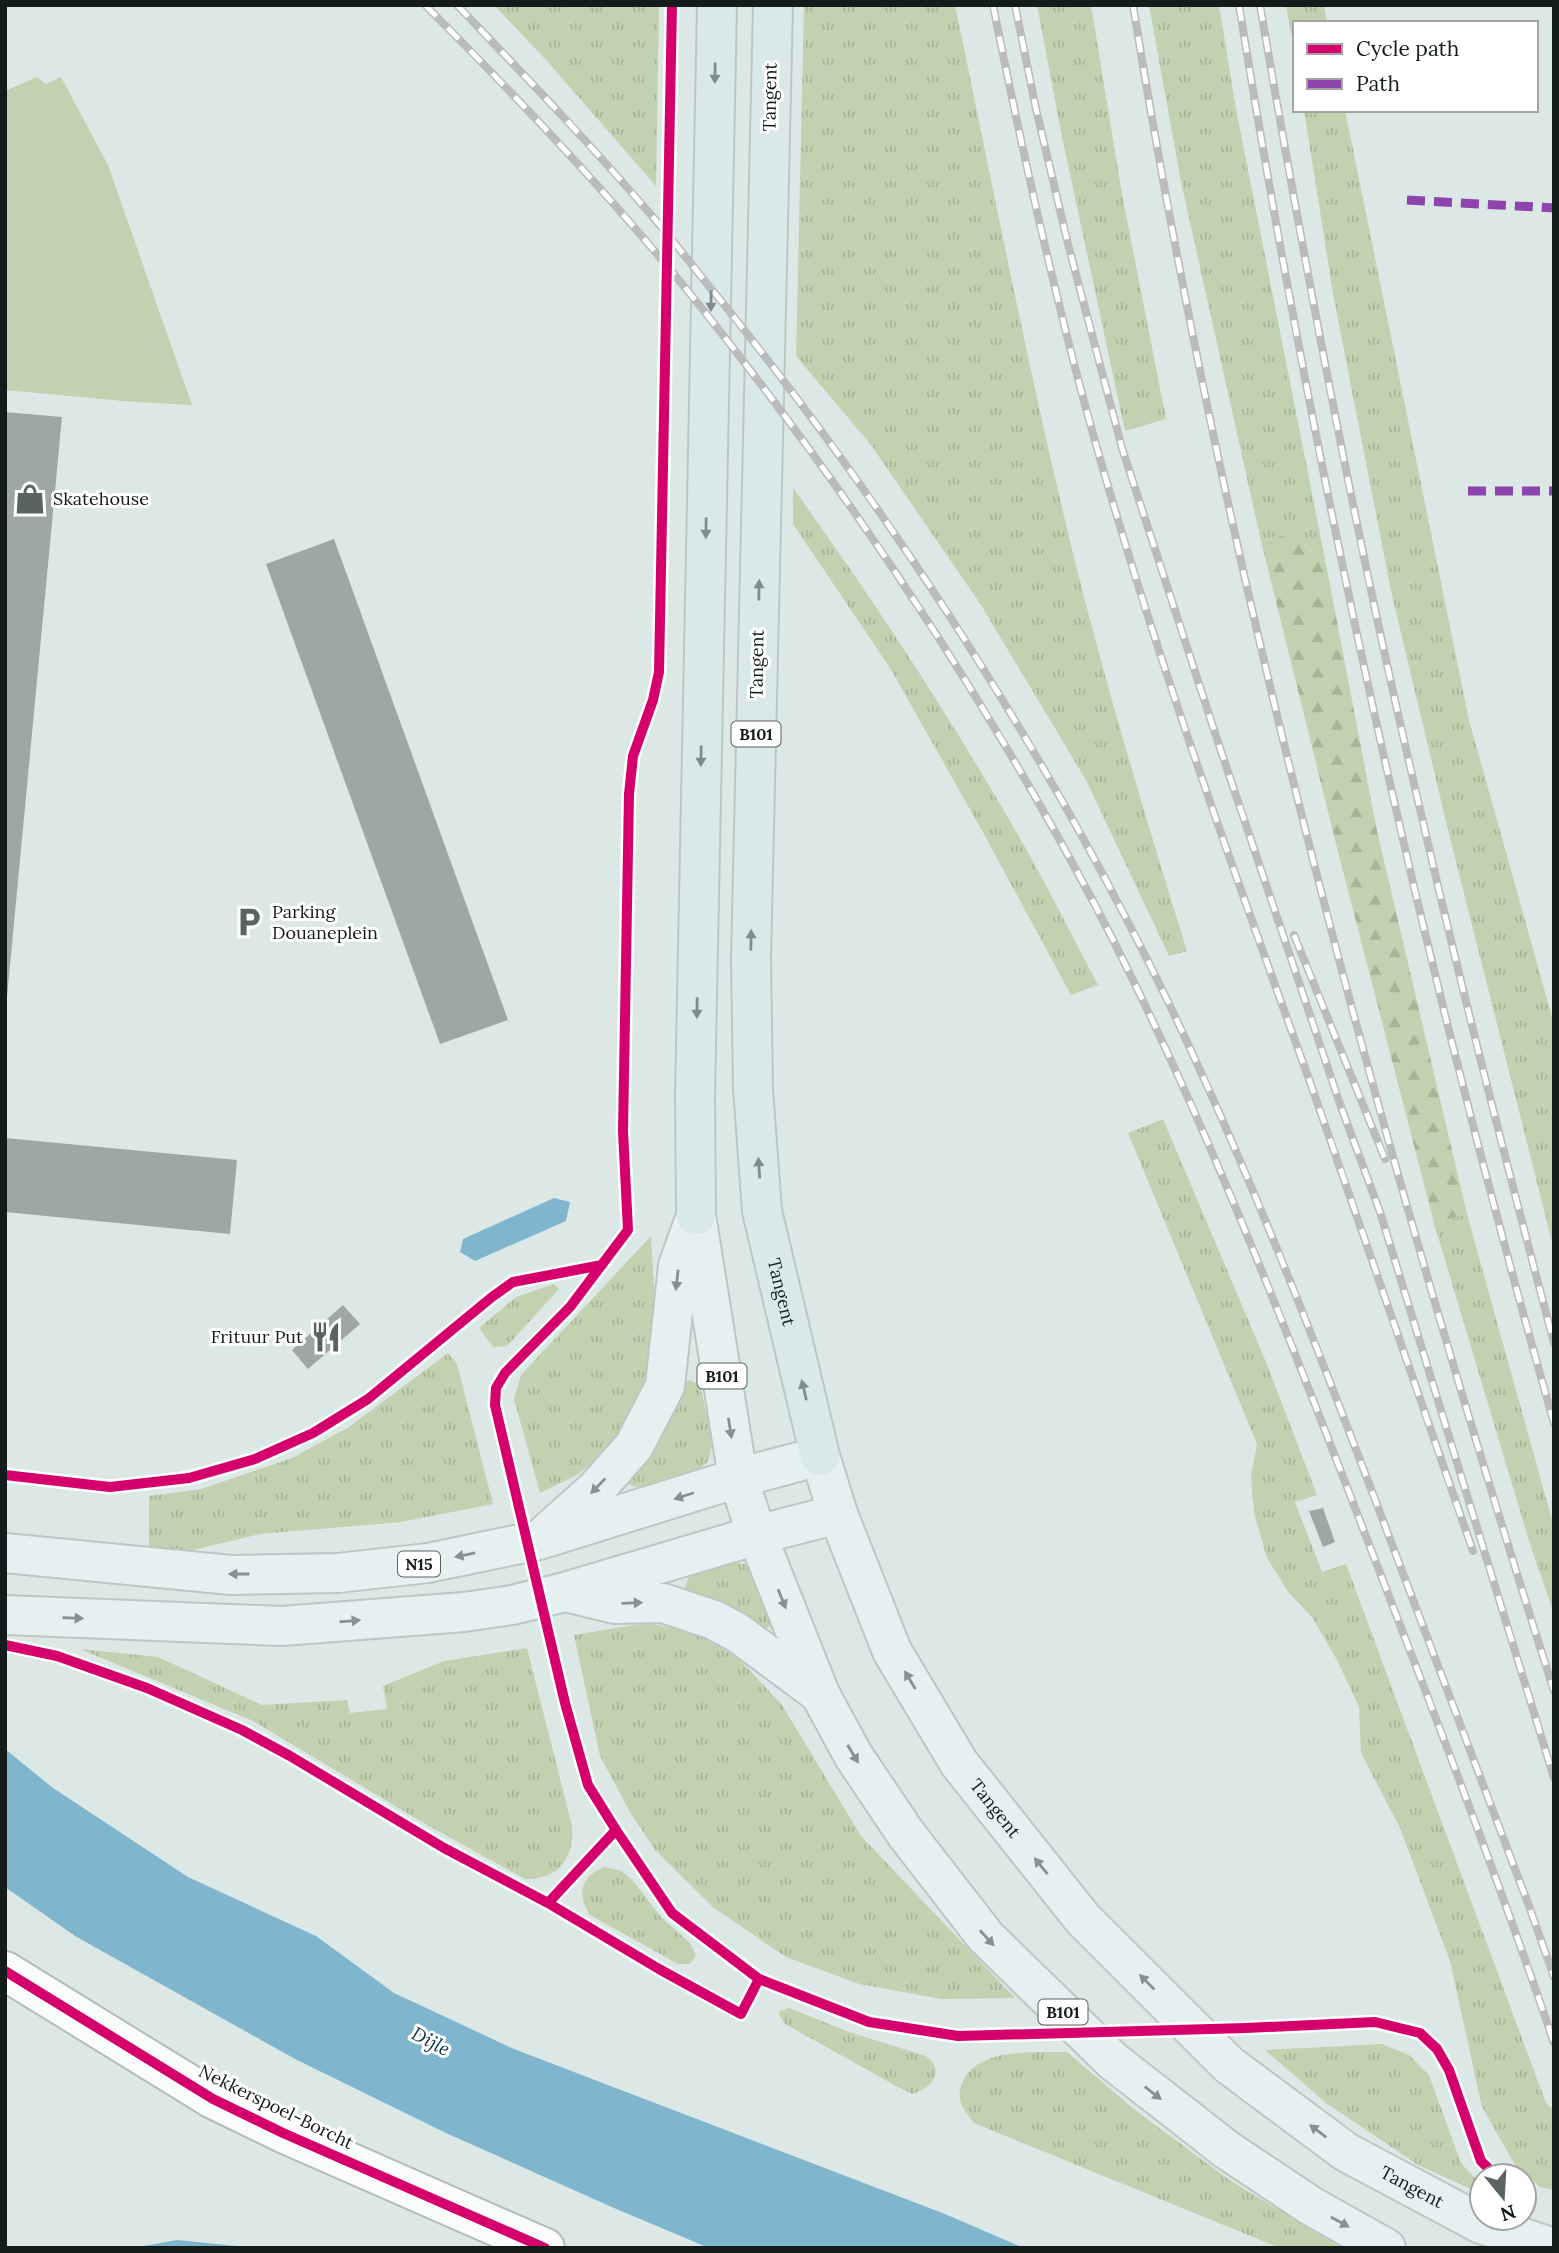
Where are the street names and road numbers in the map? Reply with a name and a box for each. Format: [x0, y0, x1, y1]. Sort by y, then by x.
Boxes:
street label: Tangent [757, 62, 782, 132]
street label: Tangent [744, 629, 769, 699]
road number: B101 [732, 722, 780, 747]
street label: Tangent [763, 1256, 801, 1328]
road number: B101 [698, 1364, 746, 1388]
road number: N15 [398, 1552, 440, 1576]
street label: Tangent [965, 1774, 1026, 1842]
road number: B101 [1038, 2000, 1088, 2024]
street label: Nekkerspoel-Borcht [195, 2059, 357, 2154]
street label: Tangent [1376, 2160, 1448, 2213]

